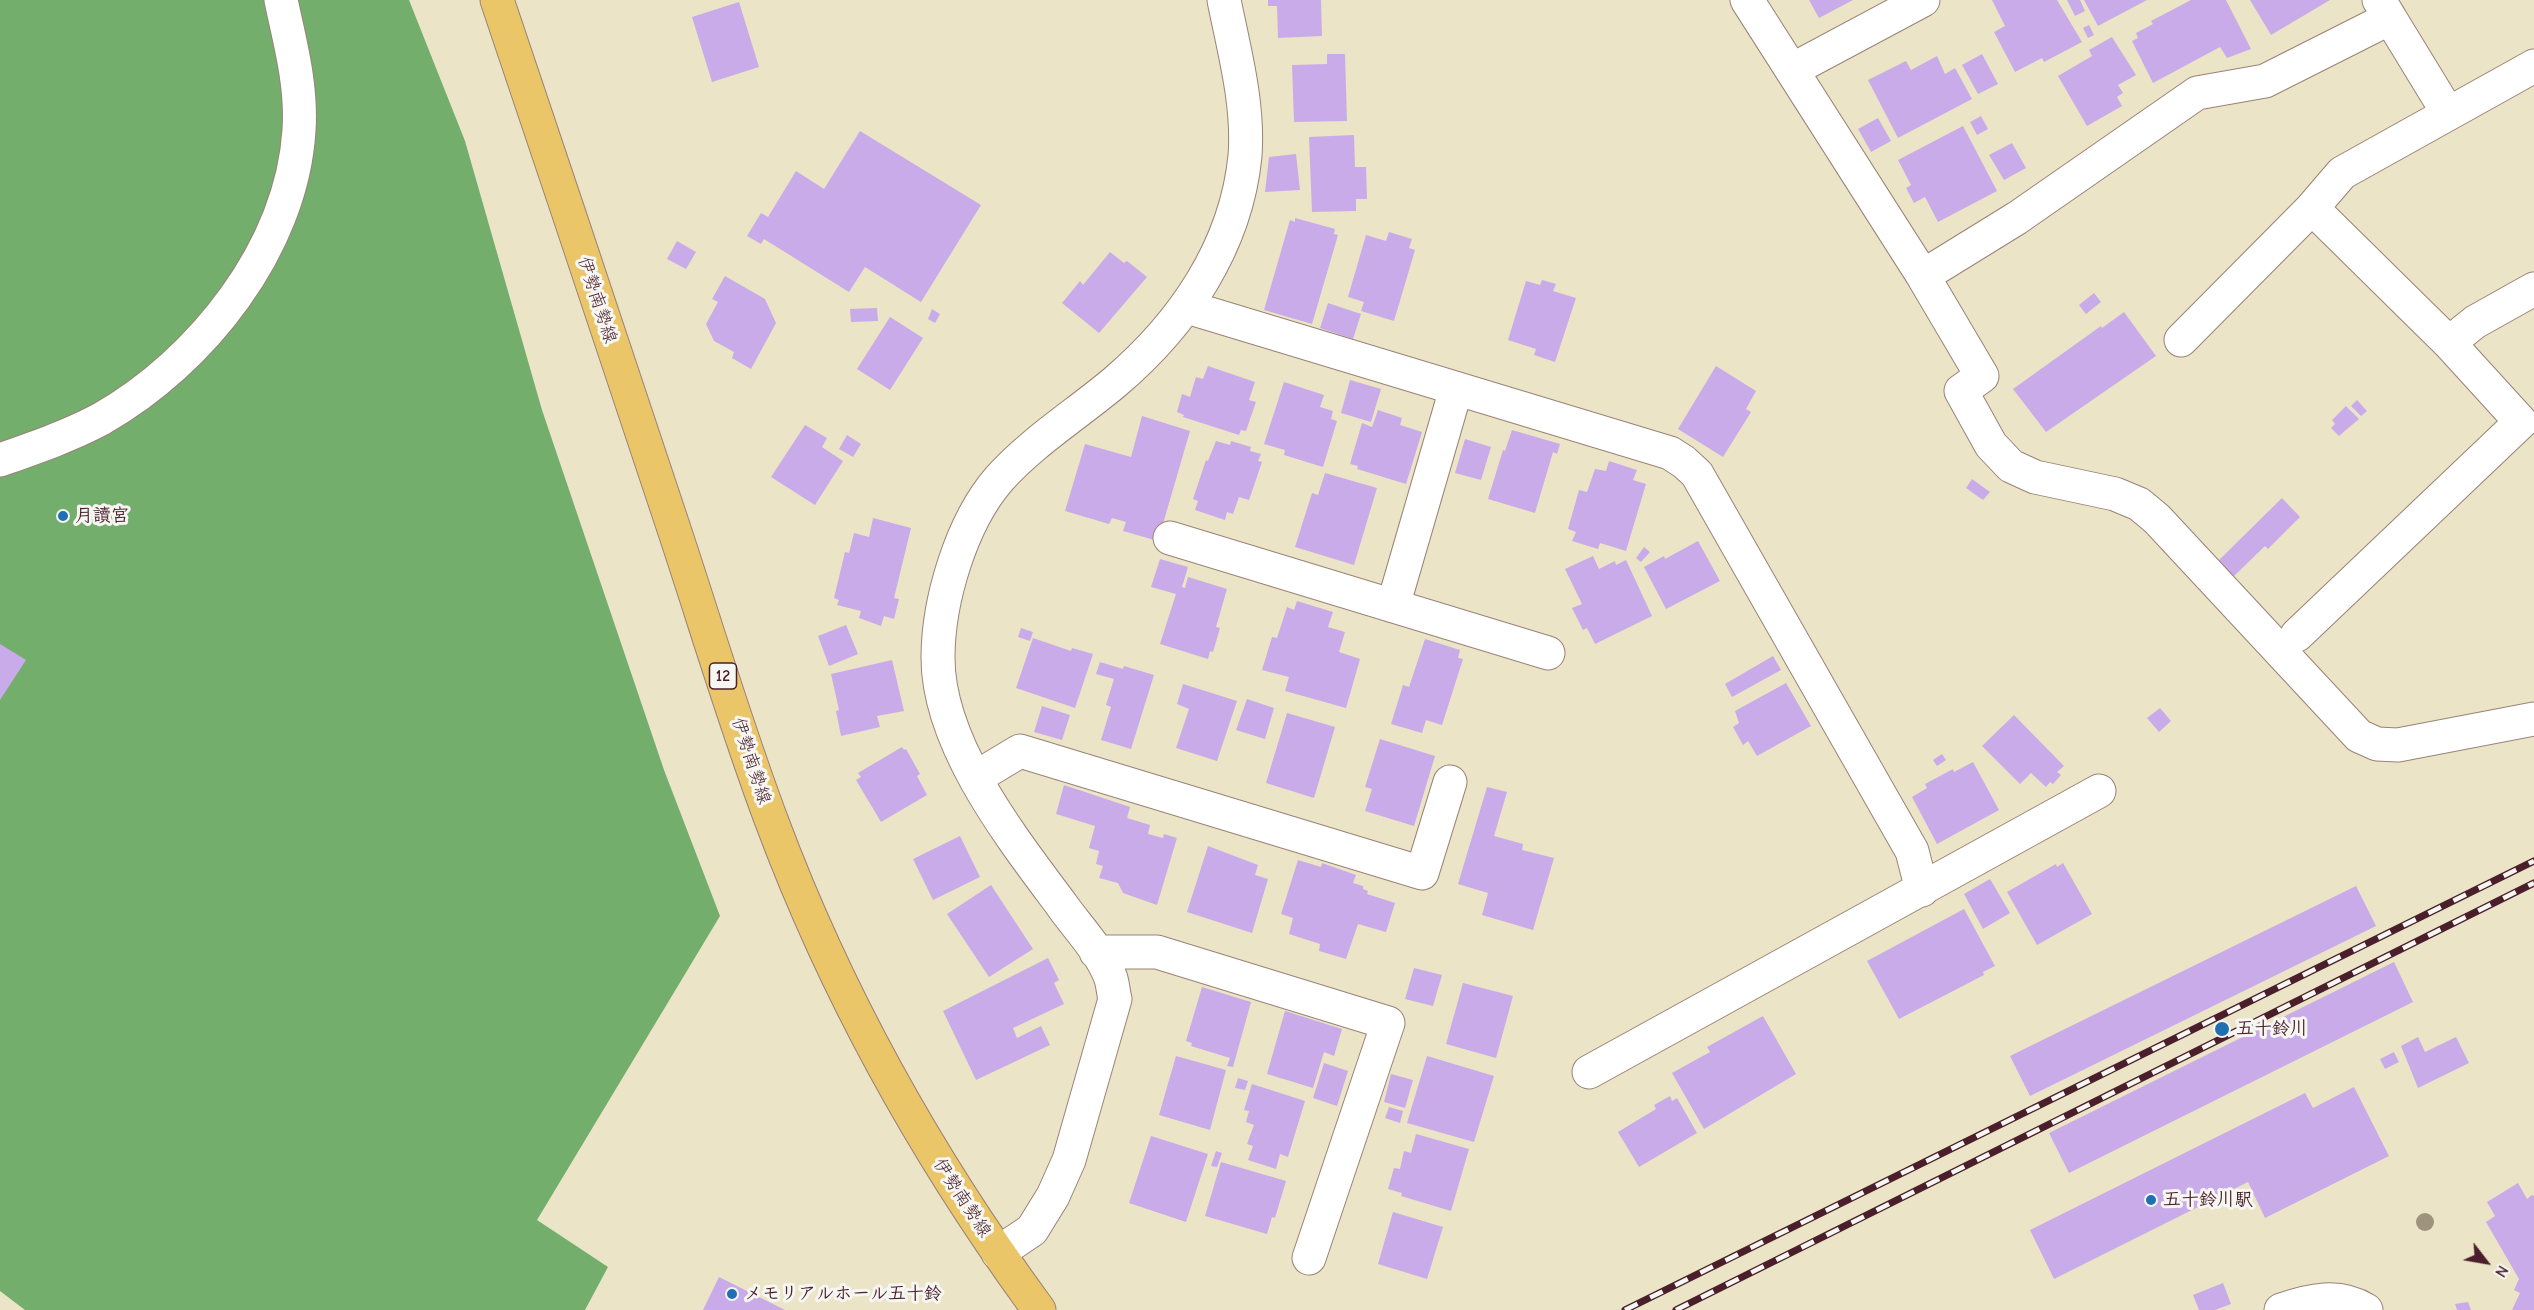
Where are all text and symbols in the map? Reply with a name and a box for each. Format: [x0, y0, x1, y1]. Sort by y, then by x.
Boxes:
street label: 伊勢南勢線 [573, 254, 621, 346]
place label: 月讀宮 [75, 505, 129, 527]
marker: 月讀宮 [56, 509, 70, 523]
road number: 12 [710, 663, 736, 689]
street label: 伊勢南勢線 [727, 715, 775, 807]
place label: 五十鈴川 [2236, 1018, 2308, 1040]
marker: 五十鈴川 [2213, 1020, 2231, 1038]
street label: 伊勢南勢線 [928, 1154, 996, 1242]
place label: 五十鈴川駅 [2163, 1189, 2253, 1211]
marker: 五十鈴川駅 [2144, 1193, 2158, 1207]
north arrow [2456, 1232, 2516, 1292]
text: N [2491, 1262, 2512, 1280]
place label: メモリアルホール五十鈴 [744, 1283, 942, 1305]
marker: メモリアルホール五十鈴 [725, 1287, 739, 1301]

